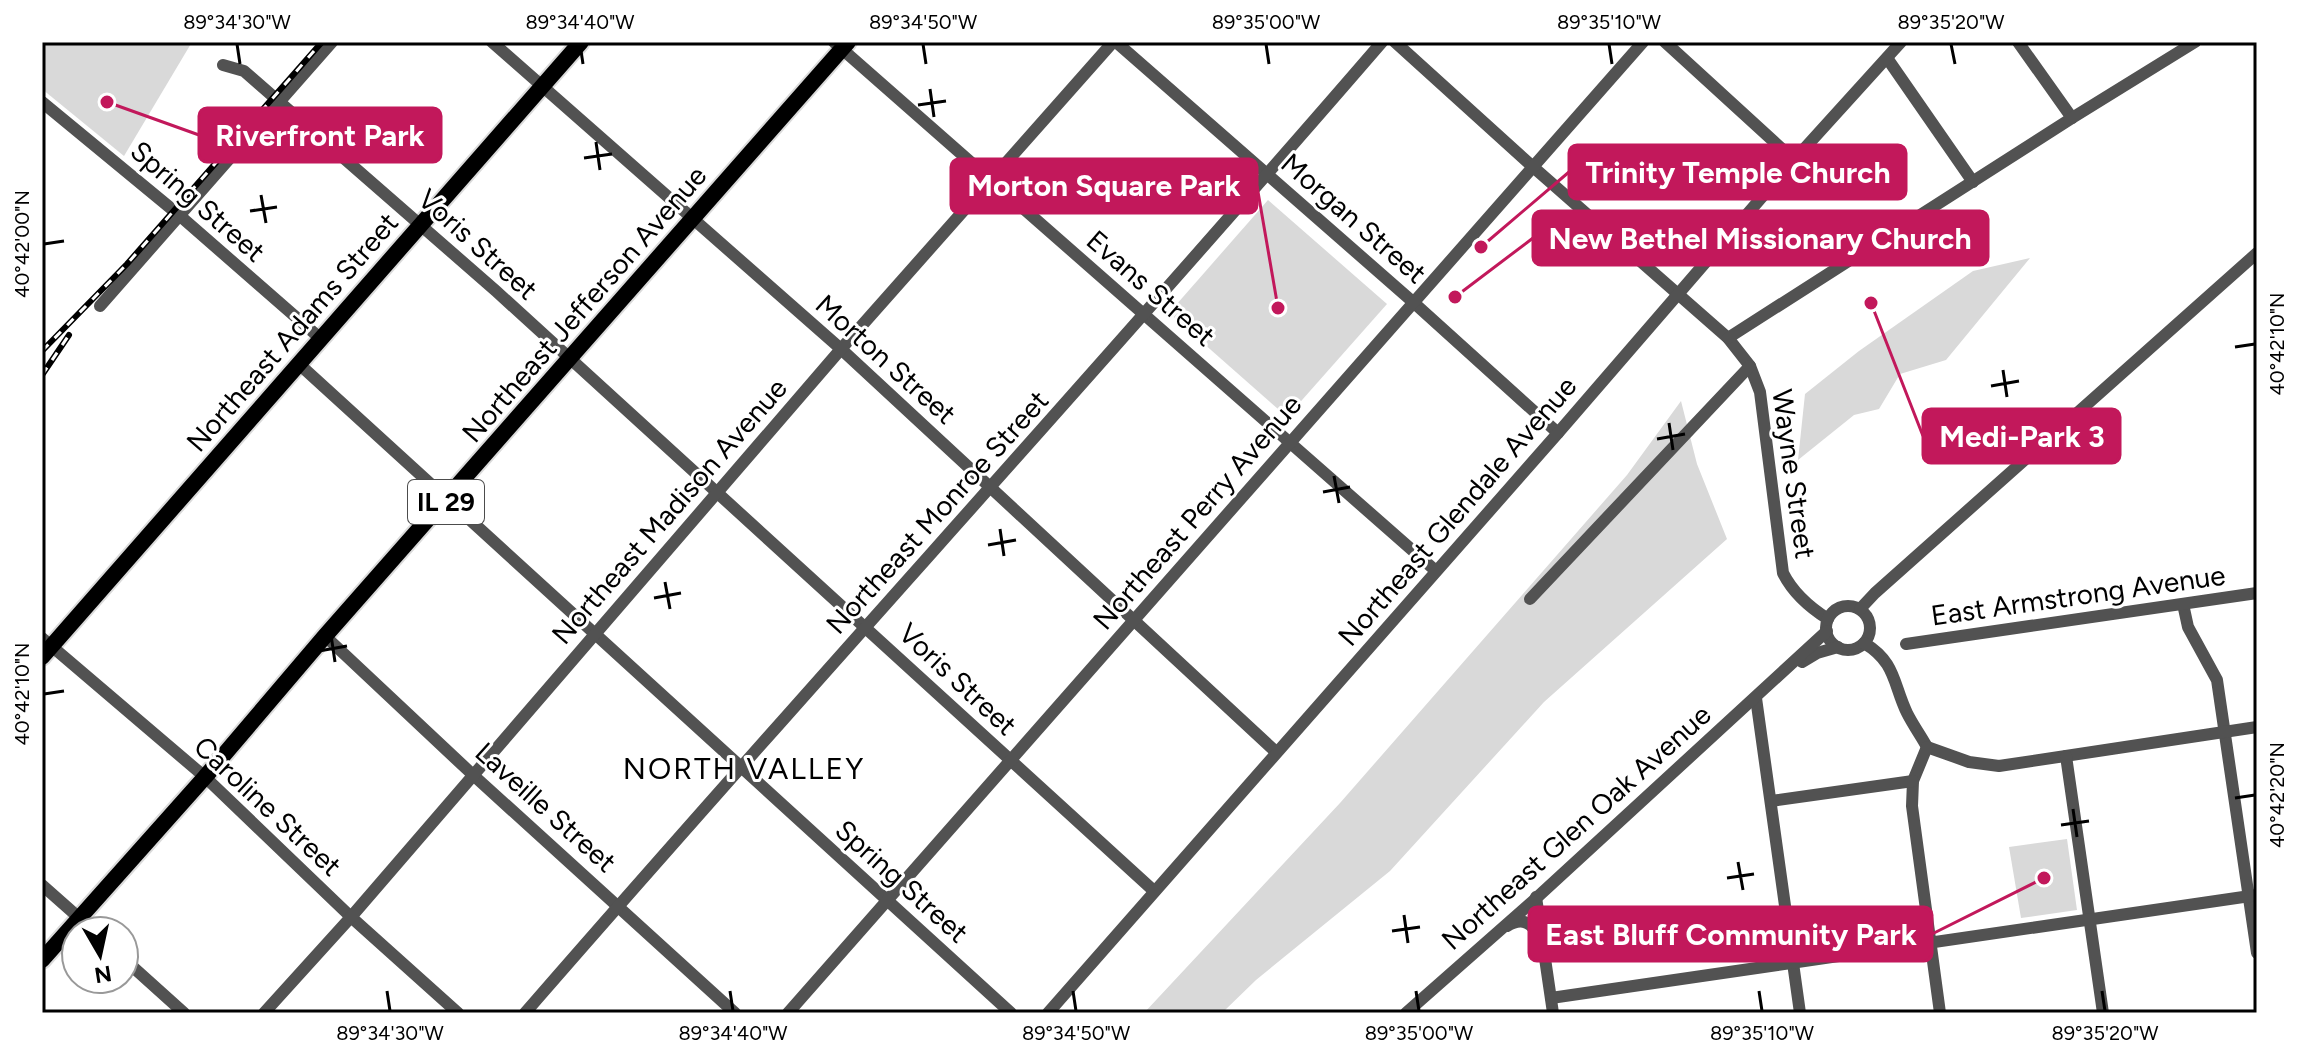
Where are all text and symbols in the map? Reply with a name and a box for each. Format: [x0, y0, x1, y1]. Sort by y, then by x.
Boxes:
text: 89°34'30"W [183, 10, 291, 34]
text: 89°34'40"W [525, 10, 635, 34]
text: 89°34'50"W [869, 10, 977, 34]
text: 89°35'00"W [1212, 10, 1320, 34]
text: 89°35'10"W [1557, 10, 1661, 34]
text: 89°35'20"W [1898, 10, 2004, 34]
callout: Riverfront Park [199, 108, 441, 162]
text: Riverfront Park [215, 117, 425, 154]
street label: Spring Street [124, 133, 272, 269]
callout: Trinity Temple Church [1569, 145, 1906, 199]
street label: Morgan Street [1275, 146, 1433, 290]
text: Trinity Temple Church [1585, 154, 1891, 191]
street label: Northeast Jefferson Avenue [455, 159, 713, 449]
callout: Morton Square Park [951, 159, 1257, 213]
text: Morton Square Park [967, 167, 1241, 204]
street label: Voris Street [411, 182, 545, 306]
text: 40°42'00"N [10, 190, 34, 298]
street label: Northeast Adams Street [179, 206, 405, 458]
callout: New Bethel Missionary Church [1533, 211, 1988, 265]
text: New Bethel Missionary Church [1549, 220, 1971, 257]
street label: Evans Street [1080, 223, 1222, 353]
street label: Morton Street [809, 287, 963, 431]
text: 40°42'10"N [2265, 292, 2289, 396]
street label: Northeast Glendale Avenue [1331, 369, 1583, 653]
street label: Northeast Madison Avenue [544, 371, 794, 651]
street label: Northeast Monroe Street [819, 383, 1055, 641]
street label: Wayne Street [1765, 387, 1823, 561]
street label: Northeast Perry Avenue [1086, 388, 1308, 636]
callout: Medi-Park 3 [1923, 409, 2120, 463]
text: Medi-Park 3 [1939, 418, 2105, 455]
road number: IL 29 [408, 480, 484, 524]
street label: East Armstrong Avenue [1929, 558, 2227, 632]
street label: Voris Street [892, 616, 1024, 742]
text: 40°42'10"N [10, 642, 34, 746]
street label: Northeast Glen Oak Avenue [1435, 697, 1717, 957]
street label: Caroline Street [187, 729, 349, 883]
street label: Laveille Street [469, 735, 623, 879]
text: 40°42'20"N [2265, 742, 2289, 848]
district label: NORTH VALLEY [623, 750, 865, 787]
street label: Spring Street [829, 812, 975, 950]
callout: East Bluff Community Park [1529, 907, 1932, 961]
north arrow [60, 915, 140, 995]
text: East Bluff Community Park [1545, 916, 1917, 953]
text: N [93, 960, 114, 989]
text: 89°34'30"W [336, 1021, 444, 1045]
text: 89°34'40"W [678, 1021, 788, 1045]
text: 89°34'50"W [1022, 1021, 1130, 1045]
text: 89°35'00"W [1365, 1021, 1473, 1045]
text: 89°35'10"W [1710, 1021, 1814, 1045]
text: 89°35'20"W [2052, 1021, 2158, 1045]

